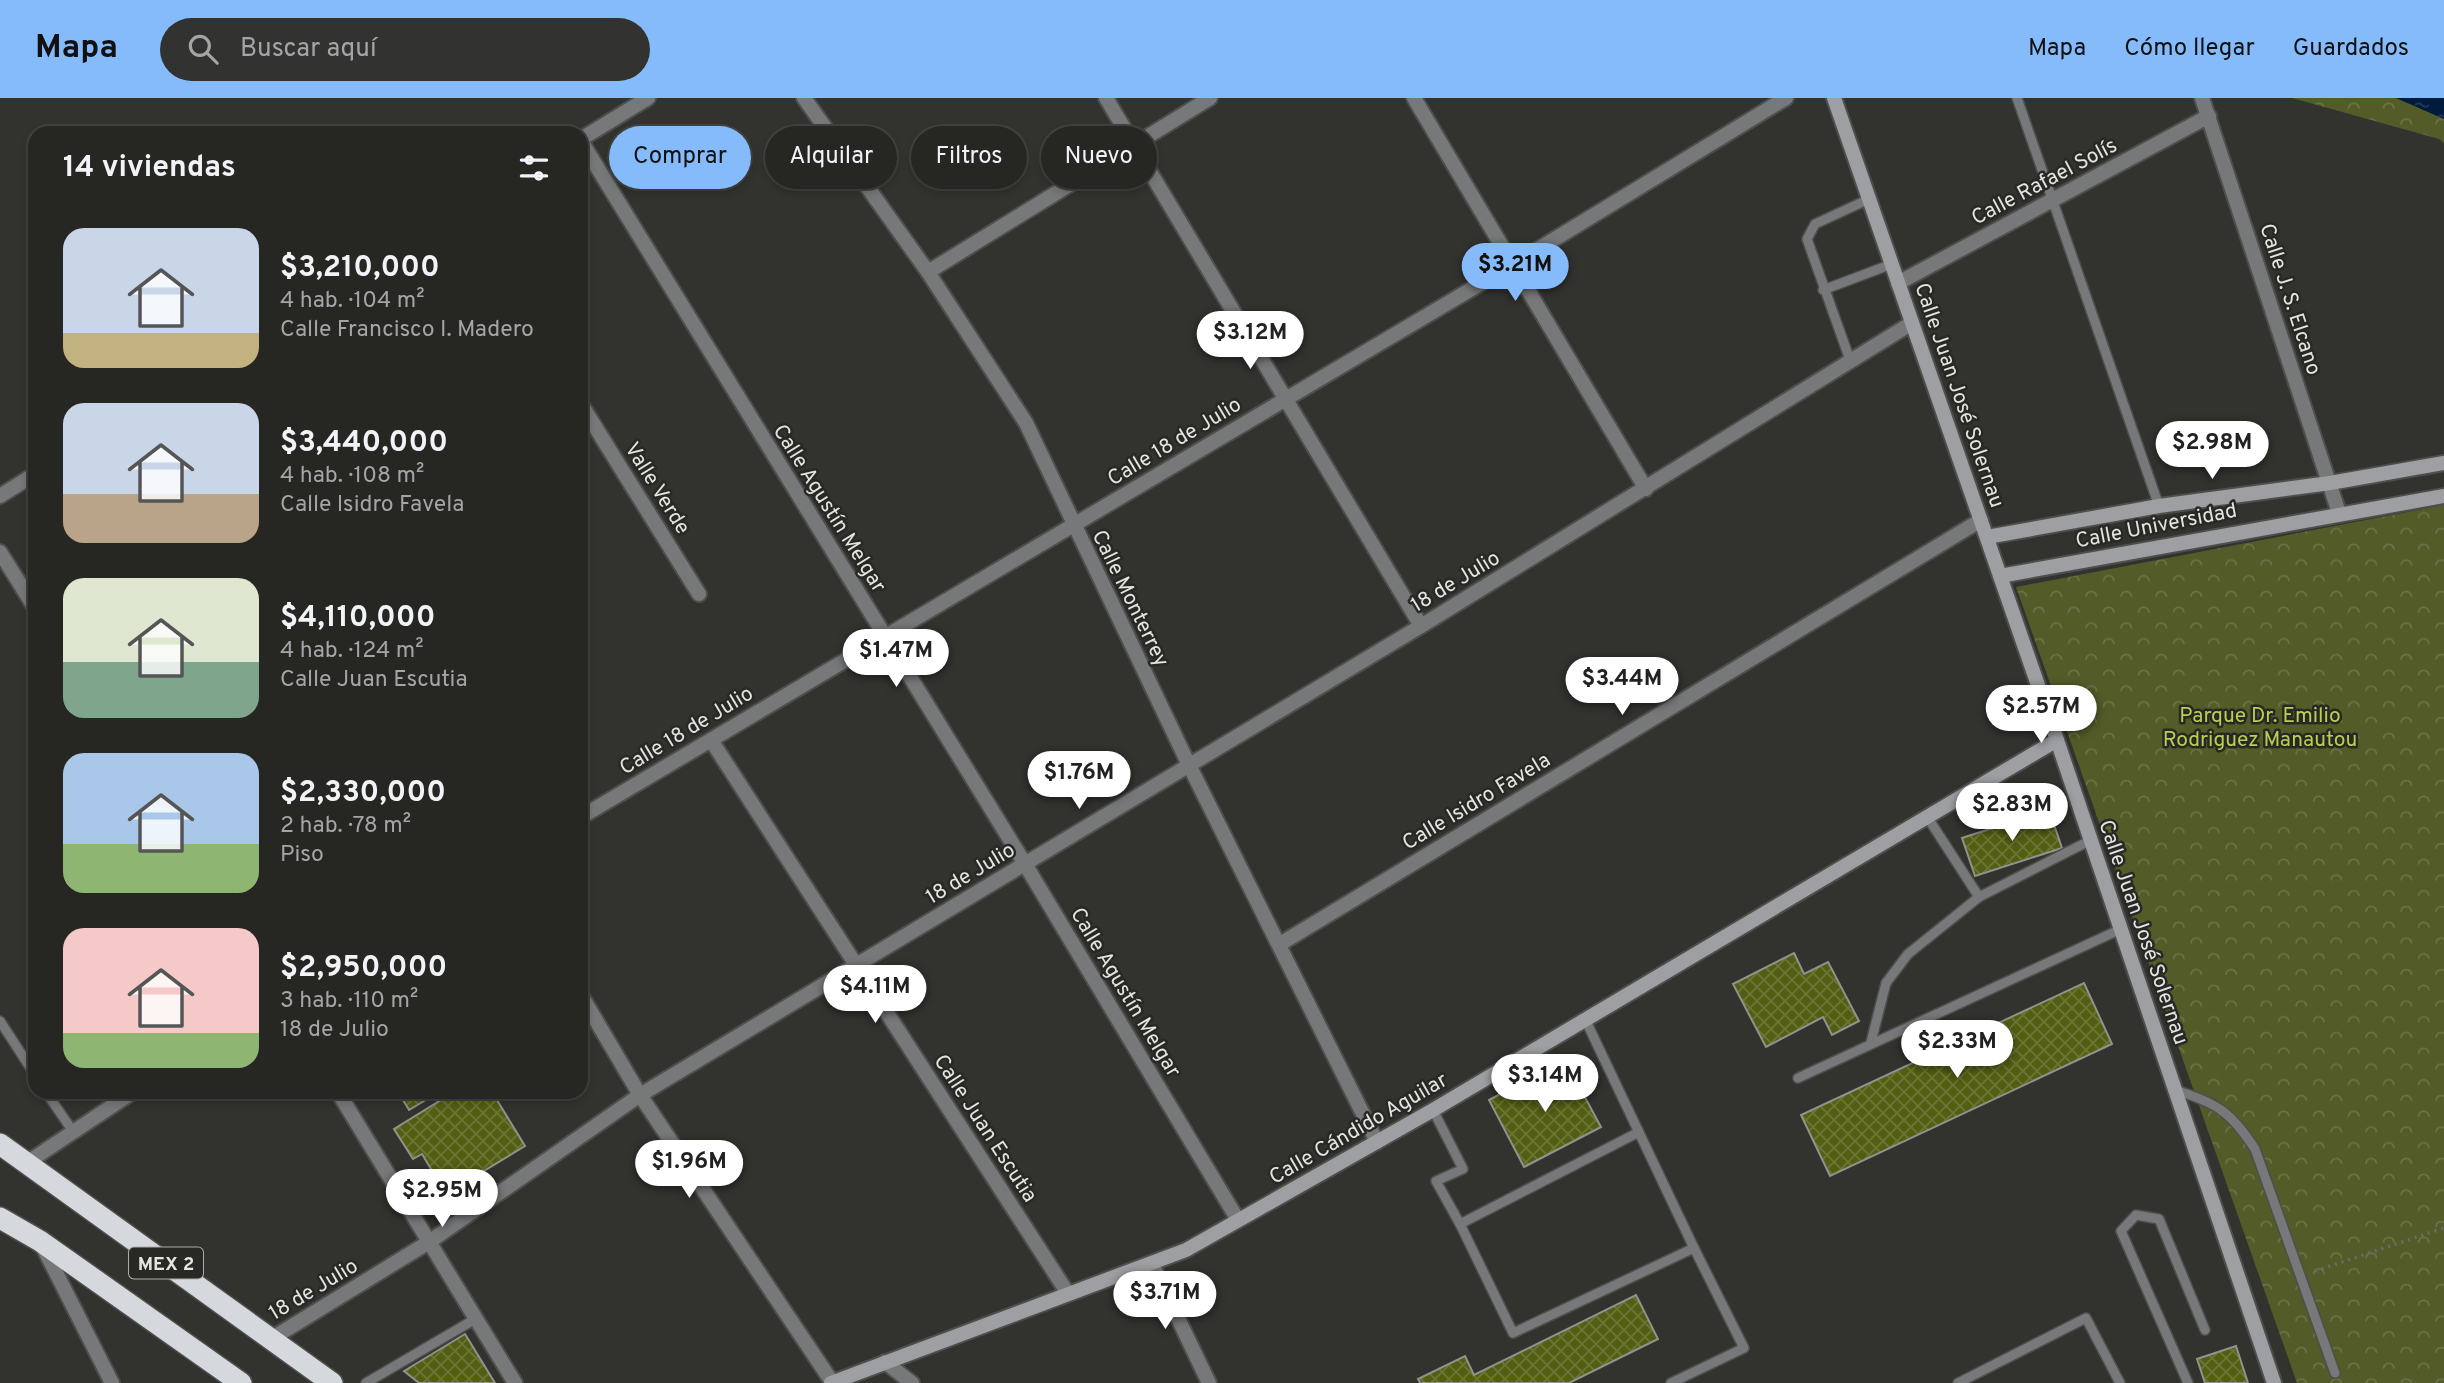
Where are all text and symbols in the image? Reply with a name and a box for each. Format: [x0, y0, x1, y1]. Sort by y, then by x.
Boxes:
search box [160, 18, 650, 81]
text: Mapa [35, 28, 118, 70]
icon: search [184, 30, 222, 68]
text: Buscar aquí [240, 33, 377, 66]
text: Mapa [2028, 34, 2086, 64]
text: Cómo llegar [2124, 34, 2255, 64]
text: Guardados [2293, 34, 2409, 64]
chip: Comprar [609, 126, 751, 189]
chip: Alquilar [765, 126, 897, 189]
chip: Filtros [911, 126, 1027, 189]
chip: Nuevo [1041, 126, 1157, 189]
street label: Calle Rafael Solís [1967, 133, 2122, 232]
icon: filters [515, 149, 553, 187]
text: 14 viviendas [63, 150, 236, 187]
street label: Calle J. S. Elcano [2252, 220, 2327, 379]
pin: $3.21M [1458, 244, 1572, 303]
text: $3,210,000 [280, 250, 440, 287]
text: $3.21M [1478, 251, 1552, 280]
icon: home [119, 256, 203, 340]
street label: Calle Juan José Solernau [1907, 280, 2010, 511]
text: 4 hab. · 104 m² [280, 287, 424, 316]
pin: $3.12M [1193, 312, 1307, 371]
text: Calle Francisco I. Madero [280, 316, 534, 345]
text: $3.12M [1213, 319, 1287, 348]
street label: Calle 18 de Julio [1103, 392, 1247, 493]
street label: Calle Agustín Melgar [766, 420, 891, 598]
pin: $2.98M [2155, 422, 2269, 481]
text: $3,440,000 [280, 425, 448, 462]
text: $2.98M [2172, 429, 2252, 458]
icon: home [119, 431, 203, 515]
street label: Valle Verde [618, 438, 696, 540]
text: 4 hab. · 108 m² [280, 462, 424, 491]
text: Calle Isidro Favela [280, 491, 464, 520]
street label: Calle Universidad [2073, 498, 2239, 555]
street label: Calle Monterrey [1085, 526, 1174, 671]
street label: 18 de Julio [1406, 545, 1505, 619]
text: $4,110,000 [280, 600, 435, 637]
icon: home [119, 606, 203, 690]
pin: $1.47M [839, 630, 953, 689]
text: 4 hab. · 124 m² [280, 637, 424, 666]
text: $1.47M [859, 637, 933, 666]
pin: $3.44M [1565, 658, 1679, 717]
text: $3.44M [1582, 665, 1662, 694]
text: Calle Juan Escutia [280, 666, 468, 695]
street label: Calle 18 de Julio [615, 681, 759, 782]
pin: $2.57M [1984, 686, 2098, 745]
text: $2.57M [2002, 693, 2080, 722]
park label: Parque Dr. Emilio Rodriguez Manautou [2163, 703, 2357, 754]
street label: Calle Isidro Favela [1398, 747, 1556, 857]
pin: $1.76M [1022, 752, 1136, 811]
text: $1.76M [1044, 759, 1114, 788]
text: $2,330,000 [280, 775, 446, 812]
icon: home [119, 781, 203, 865]
pin: $2.83M [1955, 784, 2069, 843]
text: $2.83M [1972, 791, 2052, 820]
text: 2 hab. · 78 m² [280, 812, 411, 841]
street label: Calle Juan José Solernau [2091, 817, 2194, 1048]
street label: 18 de Julio [921, 837, 1020, 911]
text: Piso [280, 841, 324, 870]
street label: Calle Agustín Melgar [1063, 903, 1186, 1083]
text: $2,950,000 [280, 950, 447, 987]
icon: home [119, 956, 203, 1040]
pin: $4.11M [818, 965, 932, 1025]
text: $4.11M [839, 973, 911, 1002]
text: 3 hab. · 110 m² [280, 987, 418, 1016]
text: 18 de Julio [280, 1016, 389, 1045]
pin: $2.33M [1900, 1020, 2014, 1080]
text: $2.33M [1917, 1028, 1997, 1057]
street label: Calle Juan Escutia [927, 1050, 1043, 1208]
pin: $3.14M [1488, 1054, 1602, 1114]
text: $3.14M [1507, 1062, 1583, 1091]
street label: Calle Cándido Aguilar [1265, 1067, 1453, 1191]
pin: $1.96M [632, 1140, 746, 1200]
text: $1.96M [651, 1148, 727, 1177]
pin: $2.95M [385, 1170, 499, 1229]
text: $2.95M [402, 1177, 482, 1206]
road number: MEX 2 [129, 1247, 203, 1278]
street label: 18 de Julio [264, 1253, 363, 1327]
pin: $3.71M [1108, 1272, 1222, 1331]
text: $3.71M [1129, 1279, 1201, 1308]

